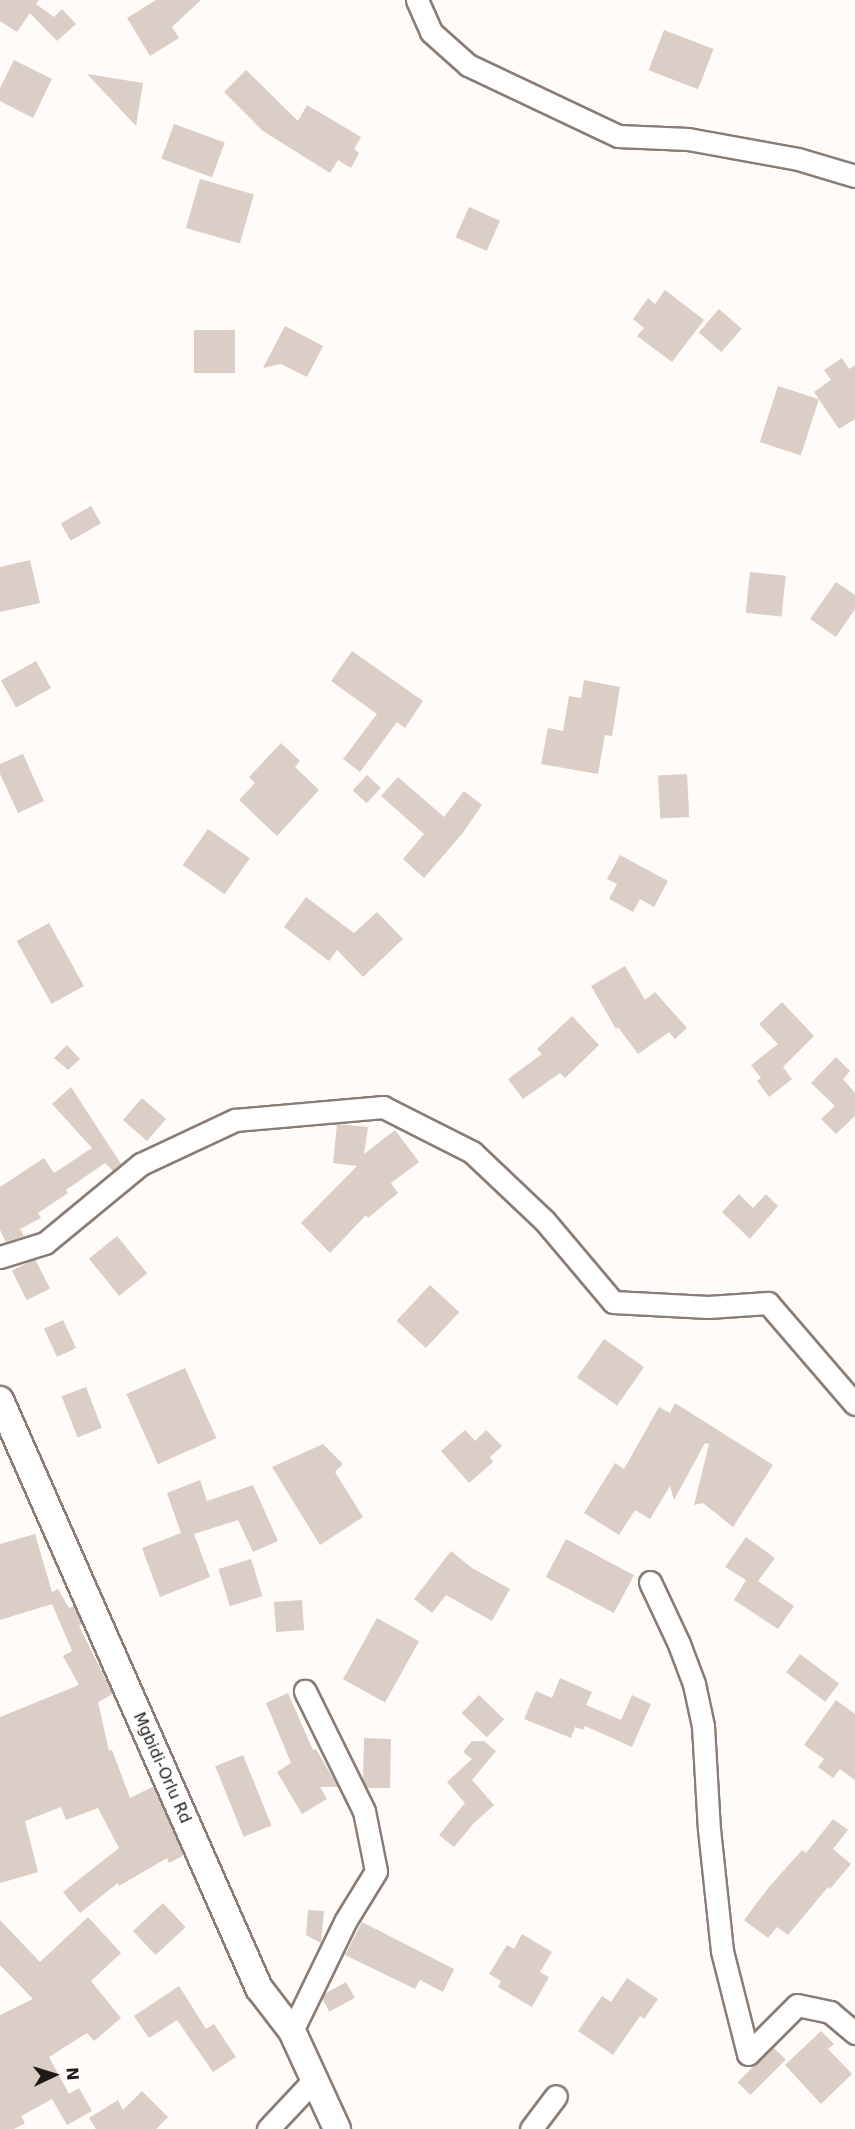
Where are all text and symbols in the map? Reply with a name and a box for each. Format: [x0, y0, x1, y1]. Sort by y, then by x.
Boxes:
street label: Mgbidi-Orlu Rd [129, 1710, 195, 1826]
north arrow [24, 2045, 84, 2105]
text: N [63, 2066, 82, 2081]

